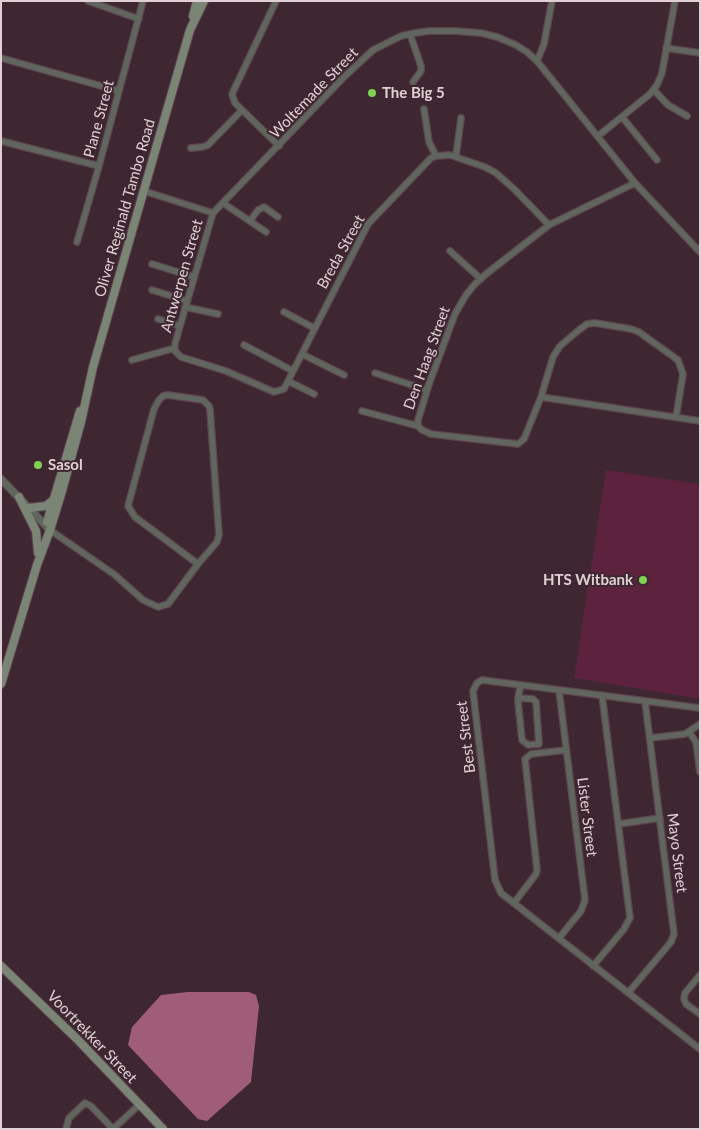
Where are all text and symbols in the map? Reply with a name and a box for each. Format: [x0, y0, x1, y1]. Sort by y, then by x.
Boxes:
street label: Woltemade Street [266, 44, 362, 142]
street label: Plane Street [80, 78, 118, 160]
place label: The Big 5 [382, 84, 445, 102]
marker: The Big 5 [366, 87, 378, 99]
street label: Oliver Reginald Tambo Road [91, 117, 159, 299]
street label: Breda Street [313, 212, 369, 292]
street label: Antwerpen Street [157, 217, 207, 335]
street label: Den Haag Street [400, 304, 454, 412]
place label: Sasol [48, 456, 83, 474]
marker: Sasol [32, 459, 44, 471]
place label: HTS Witbank [543, 571, 633, 589]
marker: HTS Witbank [637, 574, 649, 586]
street label: Best Street [453, 700, 479, 774]
street label: Lister Street [573, 776, 601, 858]
street label: Mayo Street [663, 812, 691, 894]
street label: Voortrekker Street [43, 987, 141, 1087]

